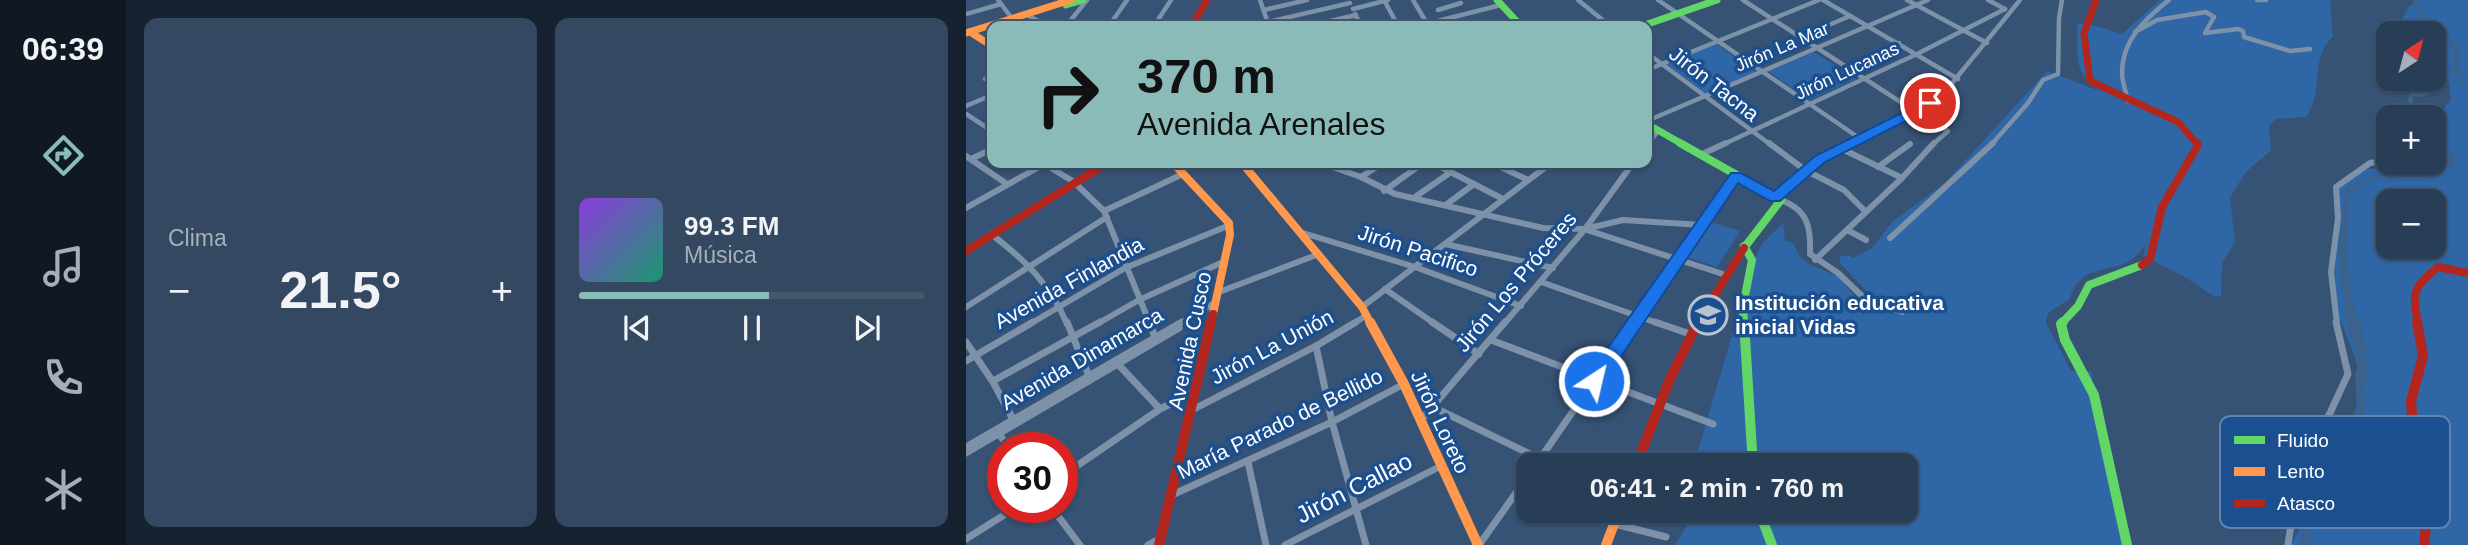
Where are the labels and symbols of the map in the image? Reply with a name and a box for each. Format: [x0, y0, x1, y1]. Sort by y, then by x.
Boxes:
street label: Jirón La Mar [1732, 18, 1832, 76]
north arrow [2376, 21, 2446, 91]
street label: Jirón Lucanas [1792, 38, 1902, 104]
street label: Jirón Tacna [1665, 42, 1764, 126]
pin [1900, 73, 1960, 133]
street label: Jirón Los Próceres [1451, 207, 1581, 356]
street label: Jirón Pacifico [1355, 220, 1481, 281]
street label: Avenida Finlandia [990, 232, 1147, 333]
street label: Avenida Cusco [1164, 270, 1215, 412]
place label: Institución educativa inicial Vidas [1735, 291, 1944, 338]
school or university icon: Institución educativa inicial Vidas [1687, 294, 1729, 336]
street label: Avenida Dinamarca [997, 303, 1167, 414]
street label: Jirón La Unión [1207, 305, 1337, 389]
position arrow [1557, 344, 1631, 418]
street label: María Parado de Bellido [1173, 364, 1386, 483]
street label: Jirón Loreto [1407, 367, 1474, 477]
legend [2220, 416, 2450, 528]
text: Fluido [2277, 430, 2329, 451]
speed limit sign: 30 [987, 432, 1078, 523]
street label: Jirón Callao [1291, 447, 1416, 528]
text: Lento [2277, 461, 2325, 482]
text: Atasco [2277, 493, 2335, 514]

